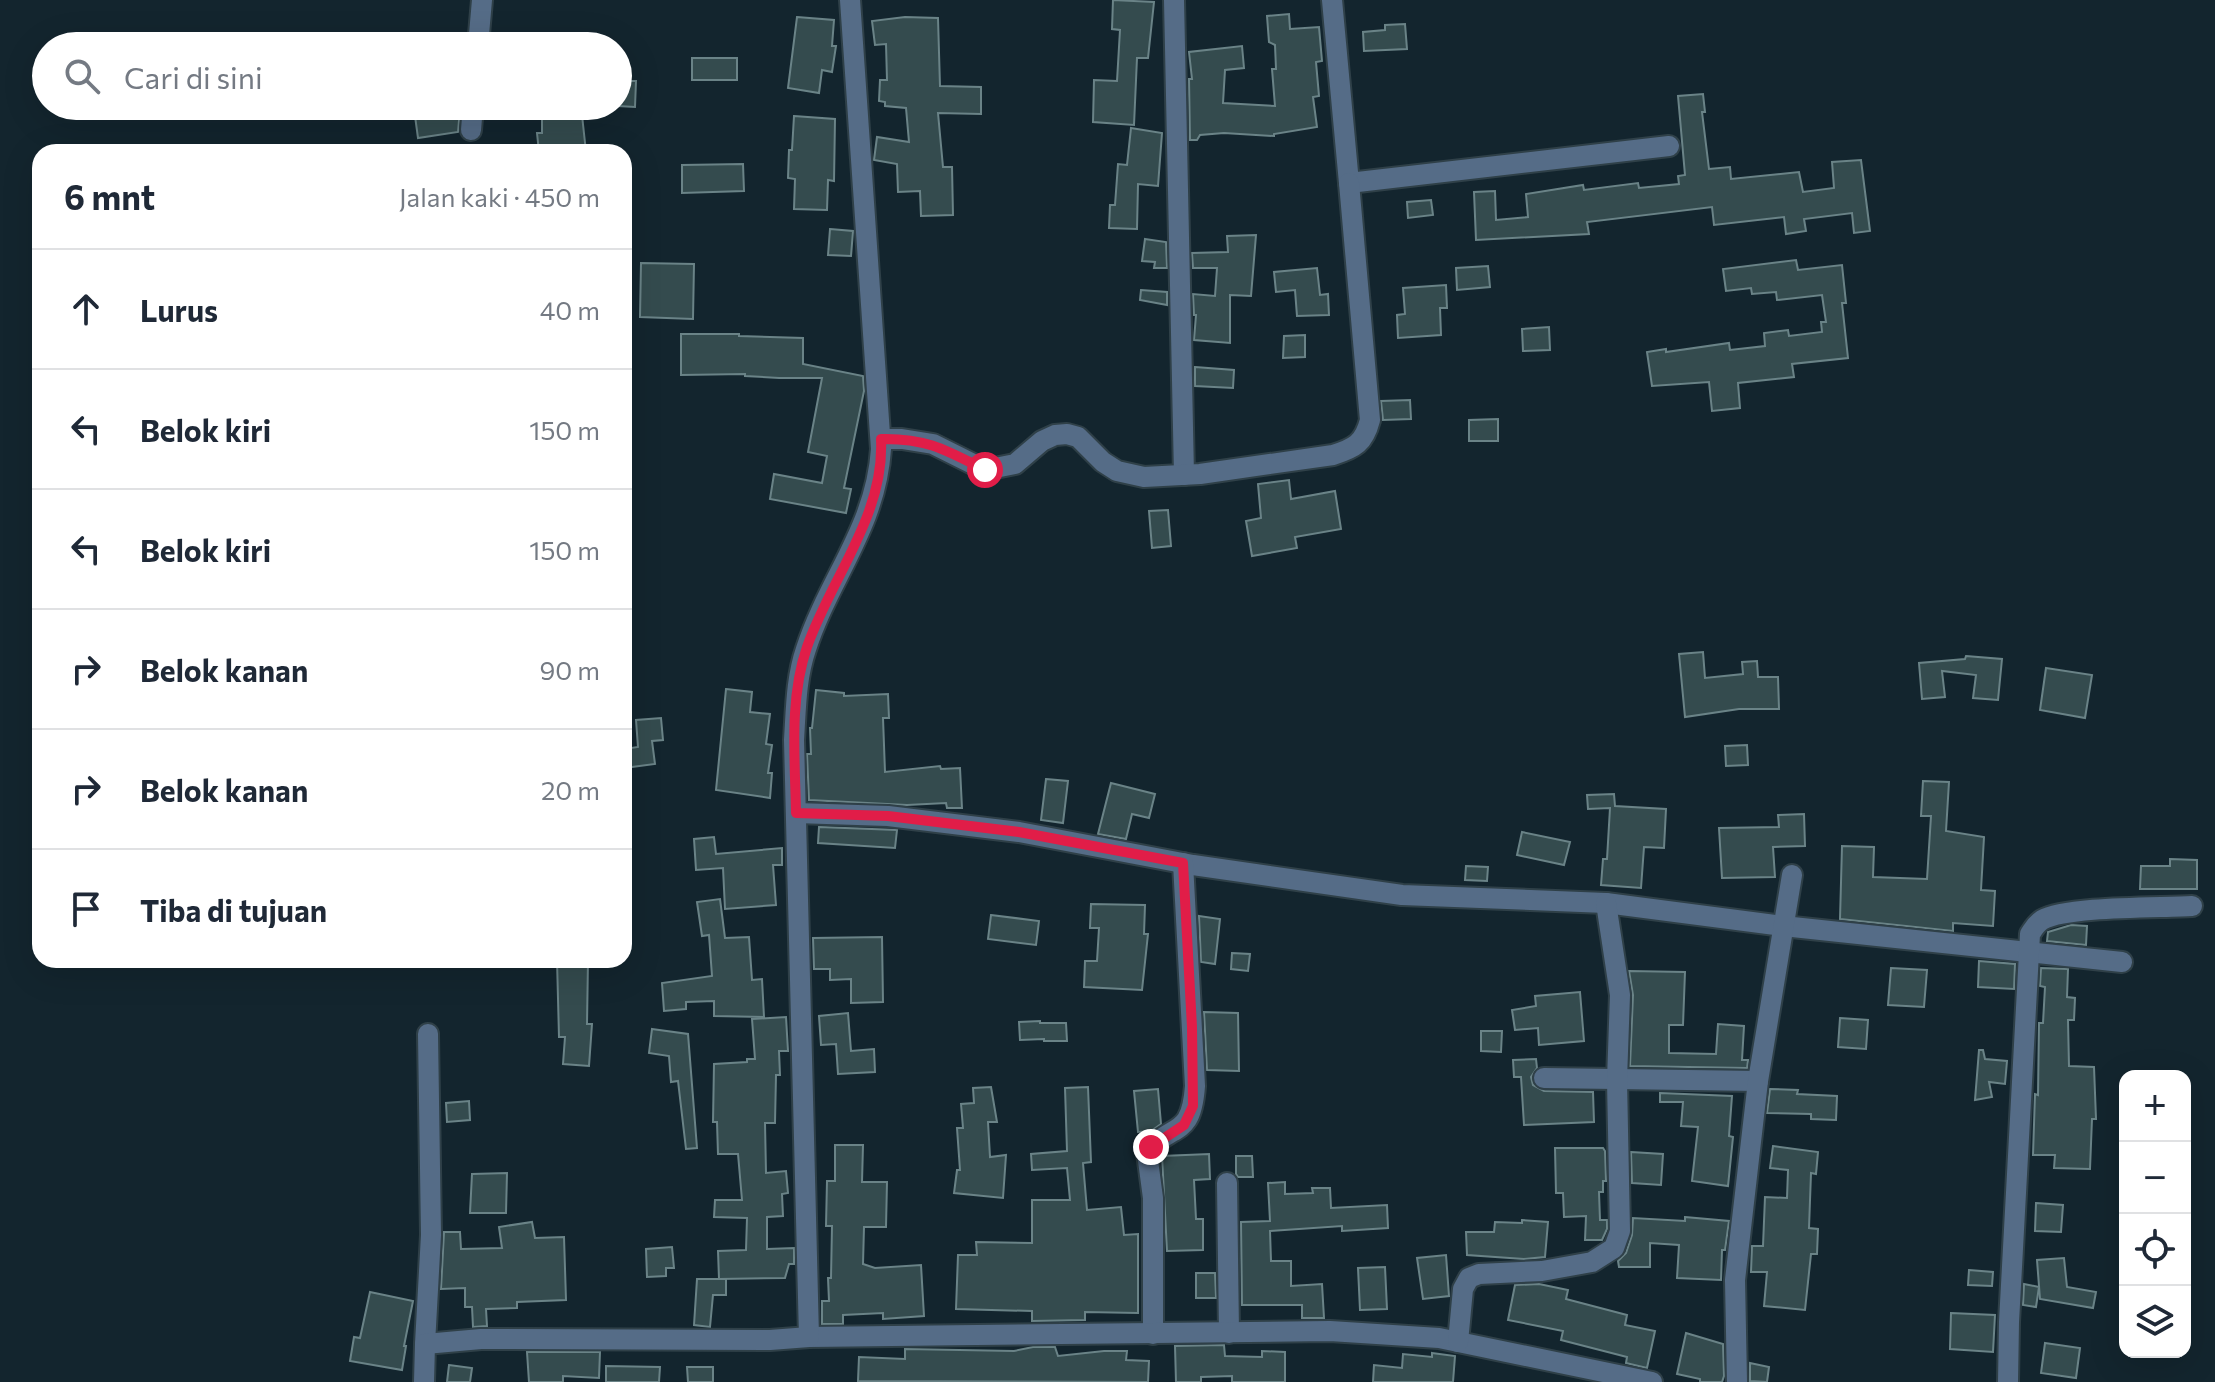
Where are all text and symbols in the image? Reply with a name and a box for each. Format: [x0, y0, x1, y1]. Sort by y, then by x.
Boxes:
search box [32, 32, 632, 120]
icon: search [60, 54, 104, 98]
text: Cari di sini [124, 58, 263, 95]
text: 6 mnt [64, 175, 155, 217]
text: Jalan kaki · 450 m [399, 181, 600, 212]
icon: ahead [64, 287, 108, 331]
text: Lurus [140, 291, 218, 328]
text: 40 m [540, 294, 600, 325]
icon: left [64, 407, 108, 451]
text: Belok kiri [140, 411, 271, 448]
text: 150 m [529, 414, 600, 445]
route start [967, 452, 1003, 488]
icon: left [64, 527, 108, 571]
text: Belok kiri [140, 531, 271, 568]
text: 150 m [529, 534, 600, 565]
icon: right [64, 647, 108, 691]
text: Belok kanan [140, 651, 308, 688]
text: 90 m [540, 654, 600, 685]
icon: right [64, 767, 108, 811]
text: Belok kanan [140, 771, 308, 808]
text: 20 m [541, 774, 600, 805]
icon: arrive [64, 887, 108, 931]
text: Tiba di tujuan [140, 891, 327, 928]
map controls [2119, 1070, 2191, 1358]
button: + [2119, 1070, 2191, 1142]
route end [1133, 1129, 1169, 1165]
button: − [2119, 1142, 2191, 1214]
button: locate [2119, 1214, 2191, 1286]
button: layers [2119, 1286, 2191, 1358]

